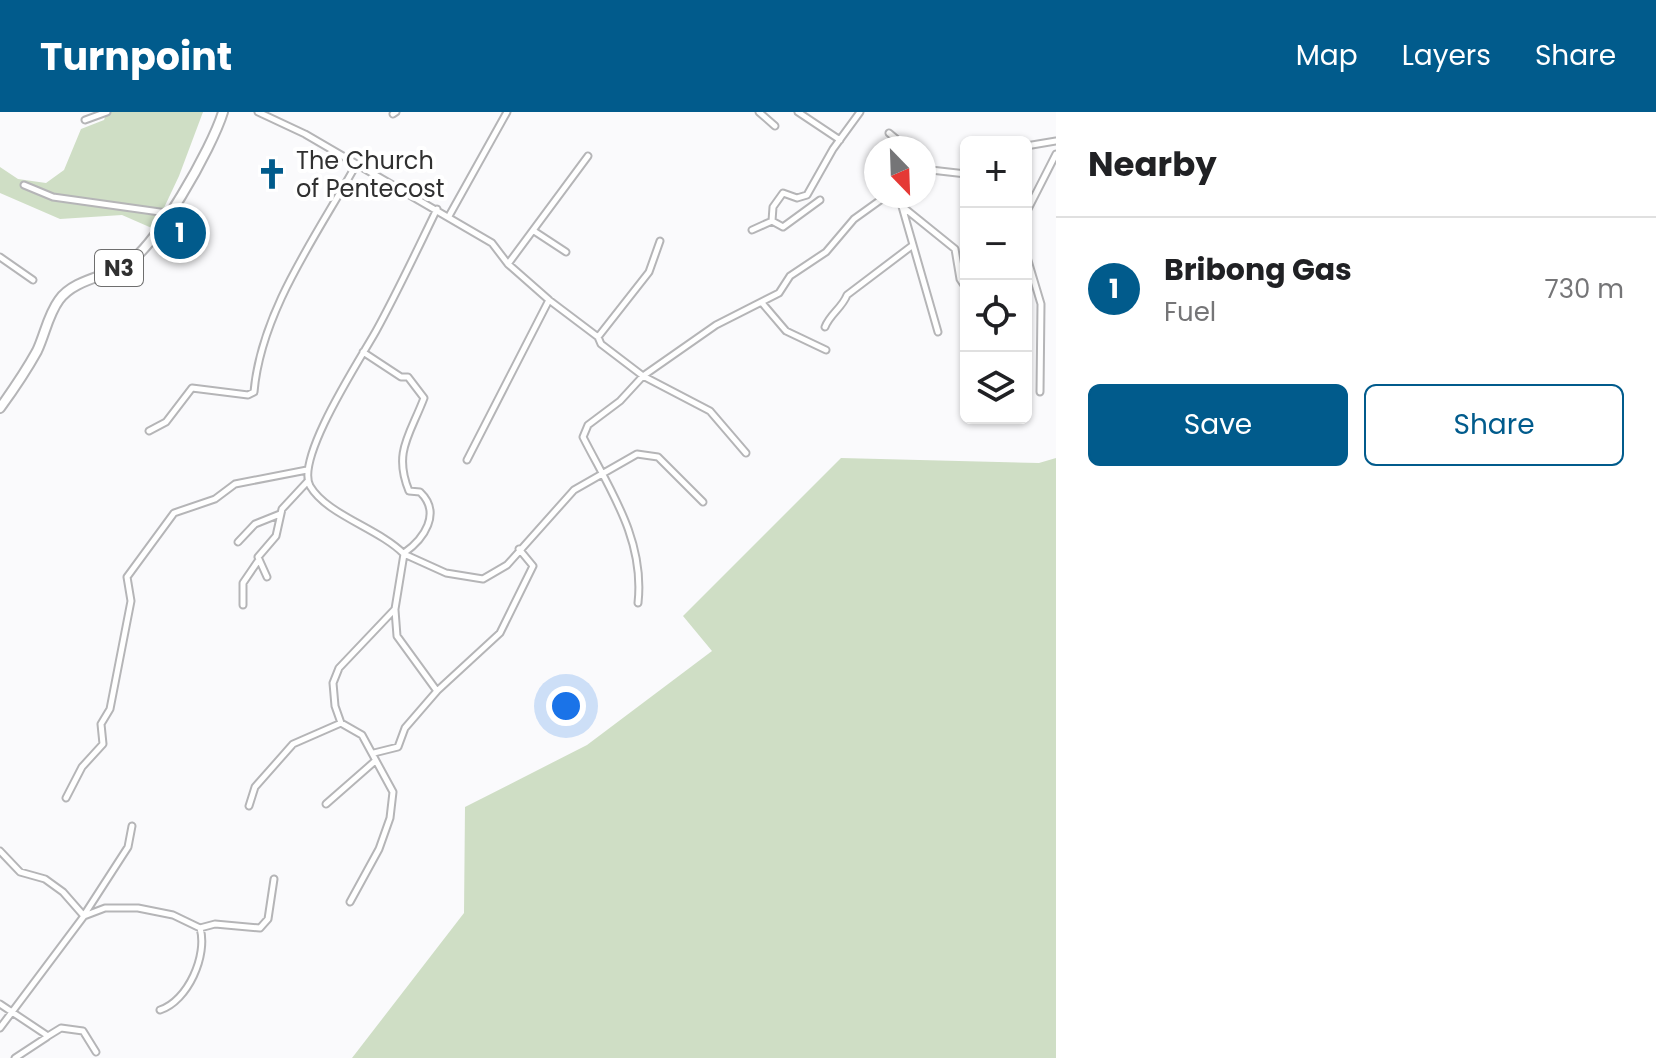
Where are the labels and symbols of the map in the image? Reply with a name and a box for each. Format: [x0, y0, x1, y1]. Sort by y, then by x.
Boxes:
north arrow [864, 136, 936, 208]
place label: The Church of Pentecost [296, 144, 445, 205]
church icon: The Church of Pentecost [255, 157, 289, 191]
pin: 1 [154, 203, 206, 263]
road number: N3 [95, 250, 143, 286]
your location [546, 686, 586, 726]

